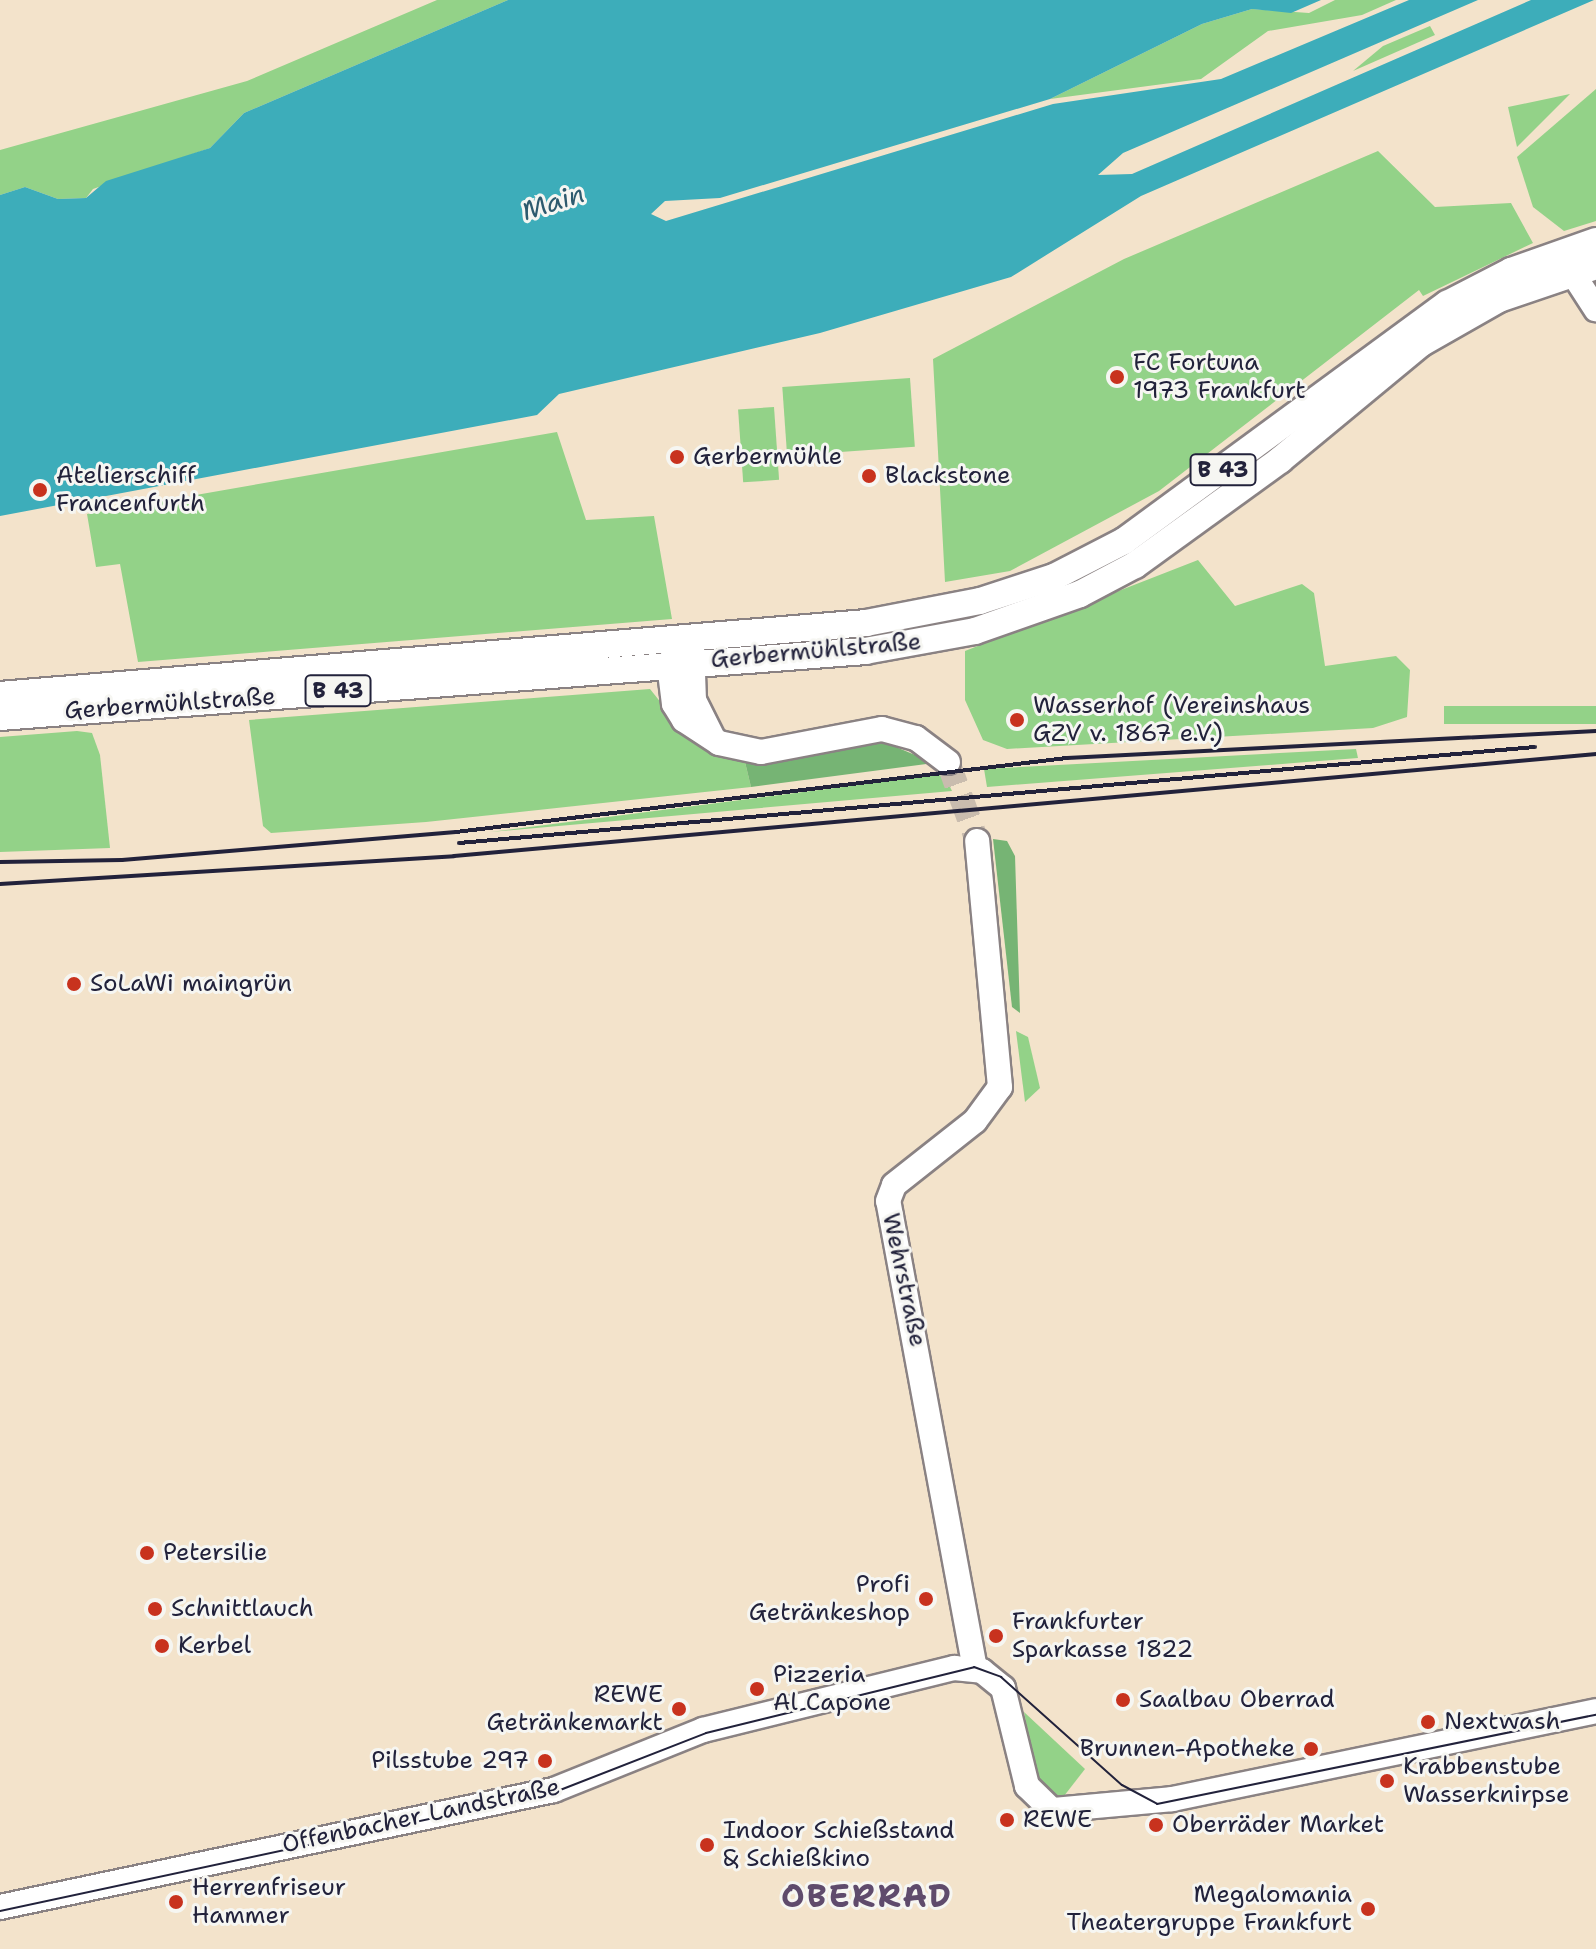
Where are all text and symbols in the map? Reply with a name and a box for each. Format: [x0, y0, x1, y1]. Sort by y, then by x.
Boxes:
water label: Main [518, 177, 588, 227]
place label: FC Fortuna 1973 Frankfurt [1133, 349, 1306, 405]
marker: FC Fortuna 1973 Frankfurt [1108, 368, 1126, 386]
place label: Gerbermühle [693, 443, 842, 471]
marker: Gerbermühle [668, 448, 686, 466]
road number: B 43 [1189, 452, 1257, 488]
place label: Atelierschiff Francenfurth [56, 462, 205, 518]
place label: Blackstone [885, 462, 1011, 490]
marker: Blackstone [860, 467, 878, 485]
marker: Atelierschiff Francenfurth [31, 481, 49, 499]
street label: Gerbermühlstraße [709, 627, 923, 675]
road number: B 43 [304, 673, 372, 709]
street label: Gerbermühlstraße [64, 682, 276, 726]
place label: Wasserhof (Vereinshaus GZV v. 1867 e.V.) [1033, 692, 1310, 748]
marker: Wasserhof (Vereinshaus GZV v. 1867 e.V.) [1008, 711, 1026, 729]
place label: SoLaWi maingrün [90, 970, 292, 998]
marker: SoLaWi maingrün [65, 975, 83, 993]
street label: Wehrstraße [876, 1211, 932, 1349]
place label: Petersilie [163, 1539, 268, 1567]
marker: Petersilie [138, 1544, 156, 1562]
place label: Profi Getränkeshop [749, 1571, 910, 1627]
marker: Profi Getränkeshop [917, 1590, 935, 1608]
place label: Schnittlauch [171, 1595, 314, 1623]
marker: Schnittlauch [146, 1600, 164, 1618]
place label: Frankfurter Sparkasse 1822 [1012, 1608, 1193, 1664]
marker: Frankfurter Sparkasse 1822 [987, 1627, 1005, 1645]
place label: Kerbel [178, 1632, 251, 1660]
marker: Kerbel [153, 1637, 171, 1655]
place label: Pizzeria Al Capone [773, 1661, 891, 1717]
marker: Pizzeria Al Capone [748, 1680, 766, 1698]
place label: REWE Getränkemarkt [486, 1681, 663, 1737]
place label: Saalbau Oberrad [1139, 1686, 1335, 1714]
marker: Saalbau Oberrad [1114, 1691, 1132, 1709]
marker: REWE Getränkemarkt [670, 1700, 688, 1718]
place label: Nextwash [1444, 1708, 1561, 1736]
marker: Nextwash [1419, 1713, 1437, 1731]
place label: Brunnen-Apotheke [1080, 1735, 1295, 1763]
marker: Brunnen-Apotheke [1302, 1740, 1320, 1758]
place label: Pilsstube 297 [371, 1747, 529, 1775]
marker: Pilsstube 297 [536, 1752, 554, 1770]
place label: Krabbenstube Wasserknirpse [1403, 1753, 1570, 1809]
street label: Offenbacher Landstraße [279, 1772, 563, 1860]
marker: Krabbenstube Wasserknirpse [1378, 1772, 1396, 1790]
place label: REWE [1023, 1806, 1092, 1834]
marker: REWE [998, 1811, 1016, 1829]
place label: Oberräder Market [1172, 1811, 1384, 1839]
marker: Oberräder Market [1147, 1816, 1165, 1834]
place label: Indoor Schießstand & Schießkino [723, 1817, 955, 1873]
marker: Indoor Schießstand & Schießkino [698, 1836, 716, 1854]
place label: Herrenfriseur Hammer [192, 1874, 346, 1930]
district label: OBERRAD [781, 1877, 953, 1915]
place label: Megalomania Theatergruppe Frankfurt [1067, 1881, 1352, 1937]
marker: Herrenfriseur Hammer [167, 1893, 185, 1911]
marker: Megalomania Theatergruppe Frankfurt [1359, 1900, 1377, 1918]

